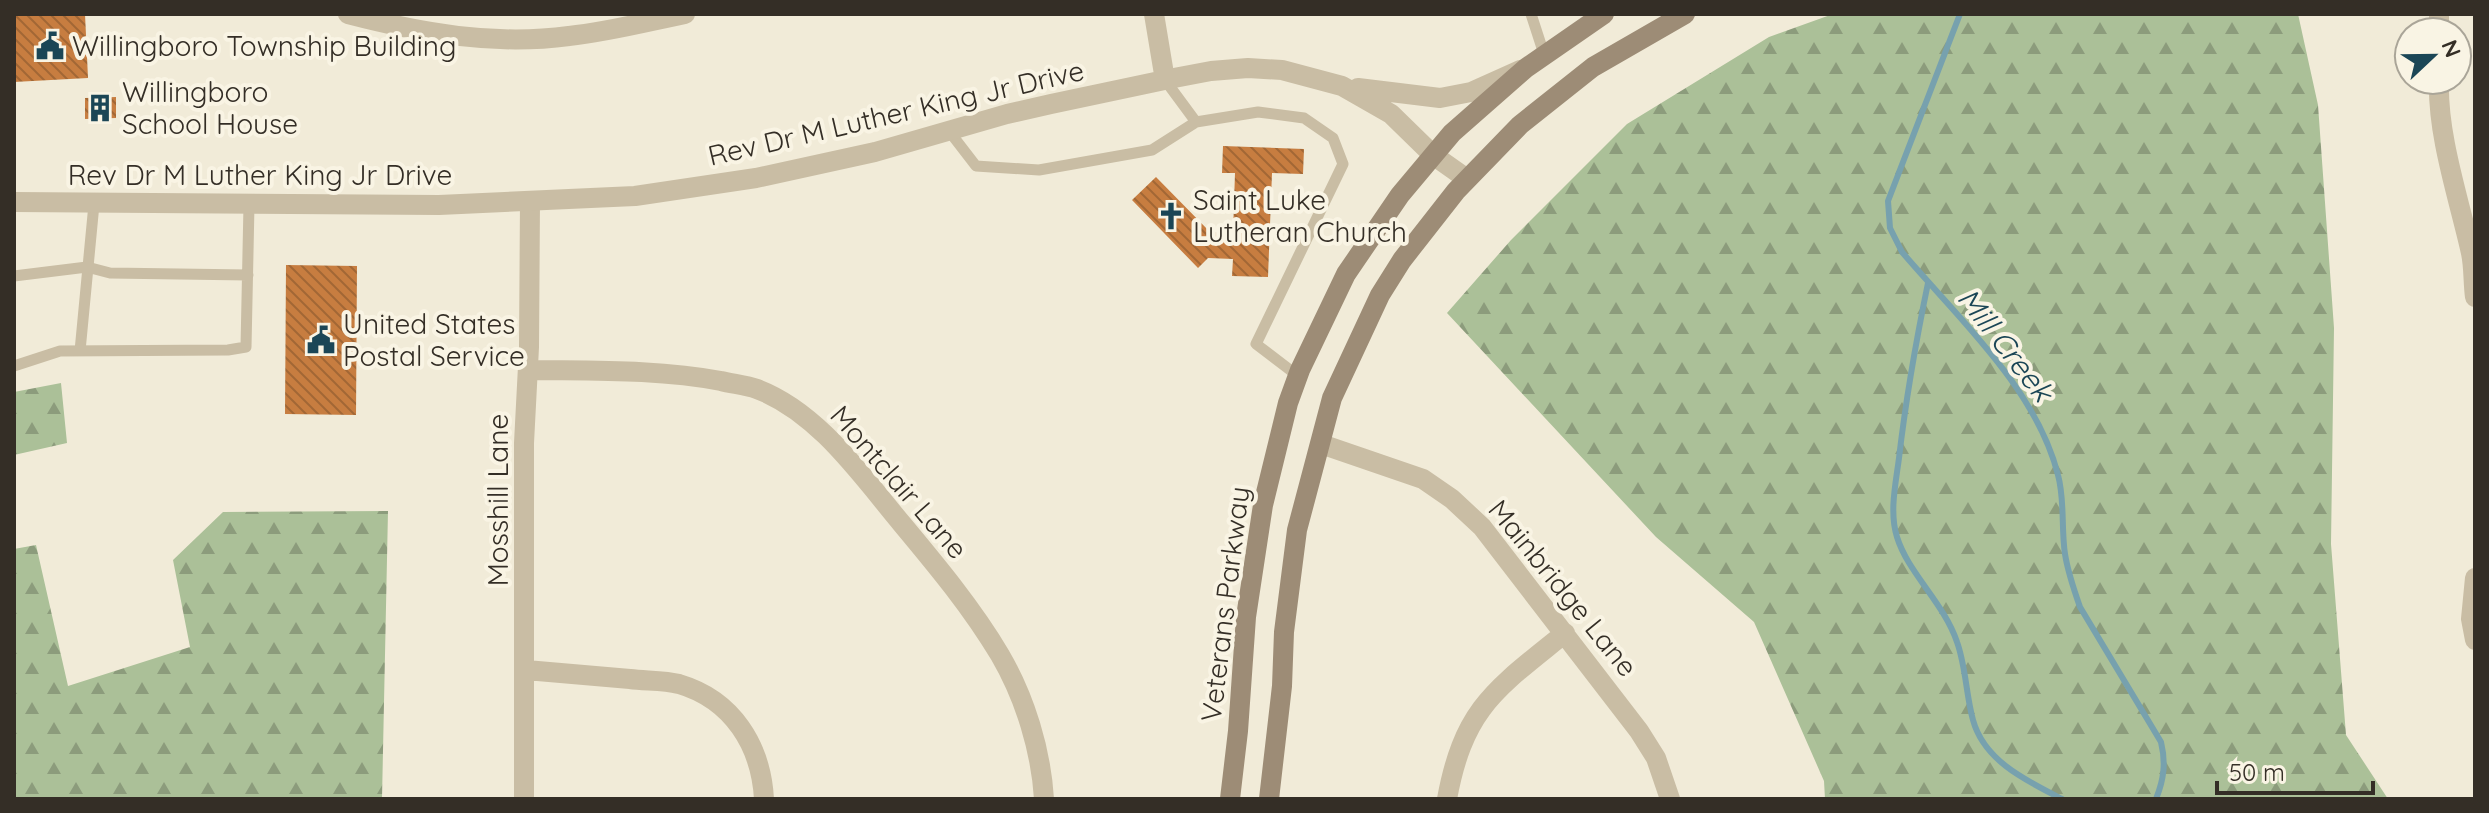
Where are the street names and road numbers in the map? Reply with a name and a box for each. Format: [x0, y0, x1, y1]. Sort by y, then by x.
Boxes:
street label: Rev Dr M Luther King Jr Drive [705, 52, 1087, 173]
street label: Rev Dr M Luther King Jr Drive [68, 157, 452, 192]
street label: Montclair Lane [823, 398, 976, 566]
street label: Mosshill Lane [480, 414, 515, 586]
street label: Veterans Parkway [1193, 484, 1256, 724]
street label: Mainbridge Lane [1481, 492, 1645, 683]

